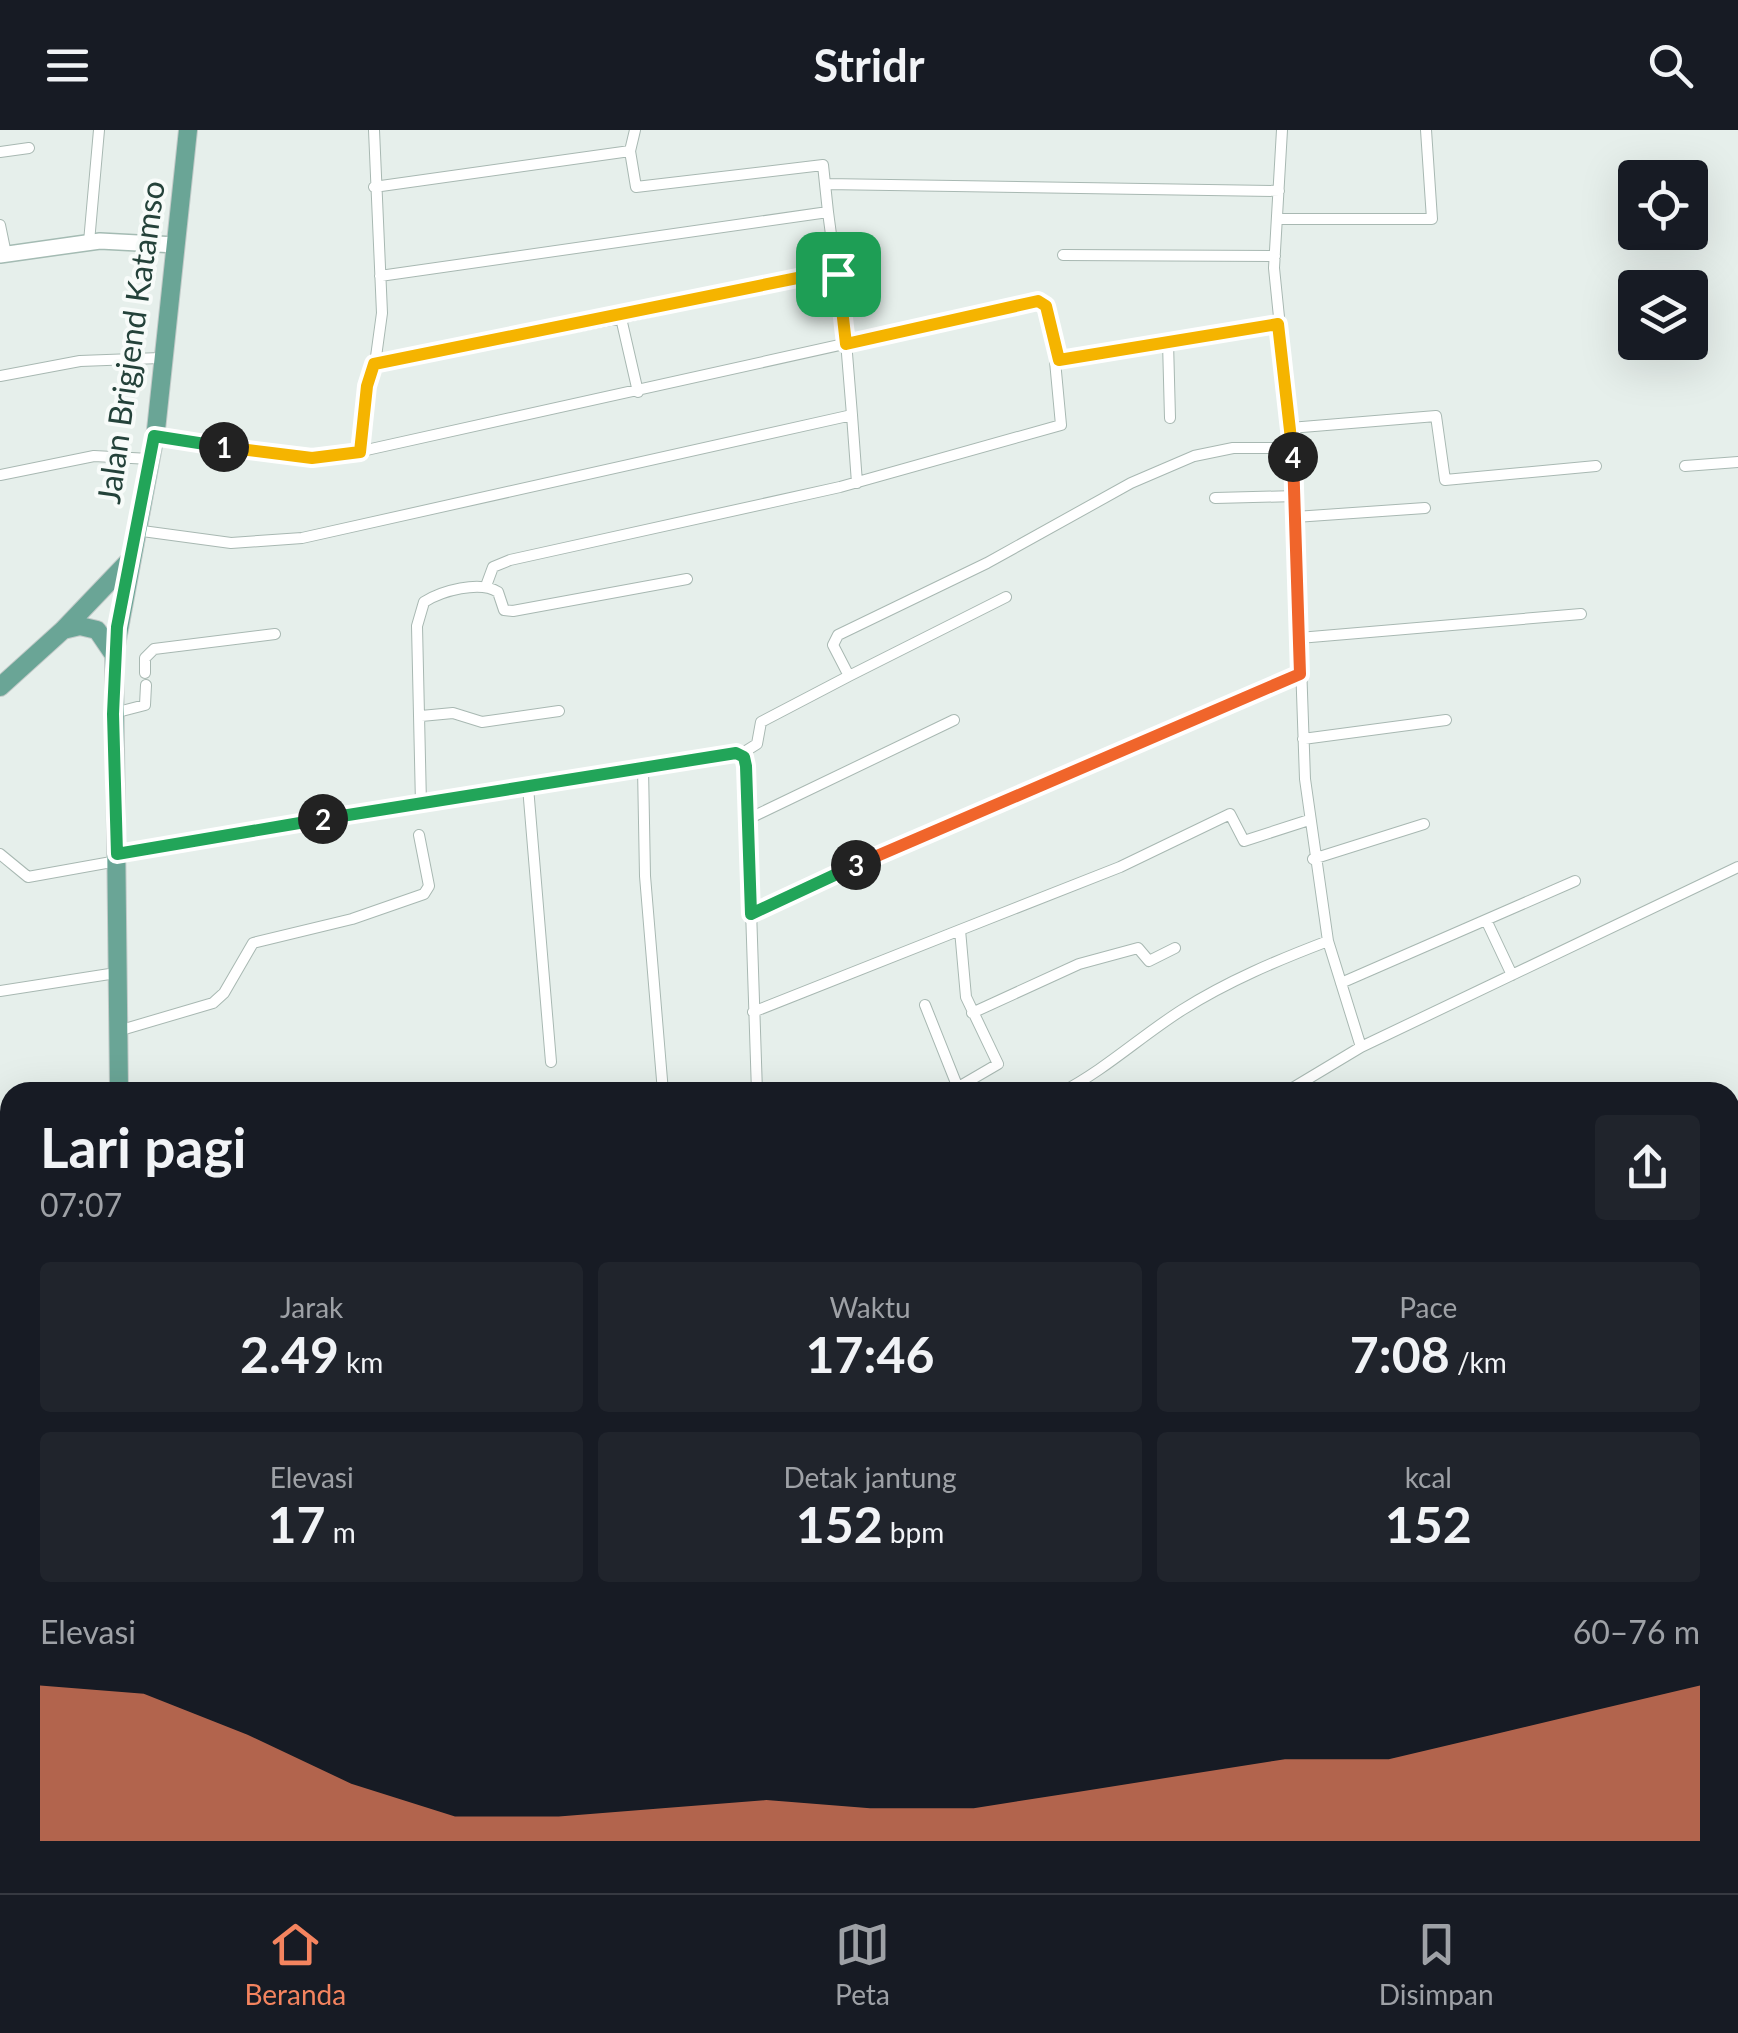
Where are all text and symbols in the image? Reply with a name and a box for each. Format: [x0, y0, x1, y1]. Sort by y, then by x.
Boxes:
icon: menu [40, 38, 95, 93]
text: Stridr [814, 38, 924, 92]
icon: search [1643, 38, 1698, 93]
map controls [1618, 160, 1708, 360]
button: locate [1618, 160, 1708, 250]
street label: Jalan Brigjend Katamso [88, 178, 172, 506]
pin [796, 232, 881, 317]
icon: arrive [811, 247, 866, 302]
button: layers [1618, 270, 1708, 360]
pin: 1 [199, 422, 249, 472]
text: 1 [216, 430, 232, 464]
pin: 4 [1268, 432, 1318, 482]
text: 4 [1285, 440, 1301, 474]
pin: 2 [298, 794, 348, 844]
text: 2 [315, 802, 331, 836]
pin: 3 [831, 840, 881, 890]
text: 3 [848, 848, 864, 882]
text: Lari pagi [40, 1114, 247, 1180]
button: share [1595, 1115, 1700, 1220]
text: 07:07 [40, 1185, 122, 1224]
text: Jarak [280, 1290, 343, 1324]
text: Waktu [829, 1290, 911, 1324]
text: Pace [1399, 1290, 1457, 1324]
text: 2.49 [240, 1324, 339, 1384]
text: 17:46 [806, 1324, 934, 1384]
text: 7:08 [1350, 1324, 1450, 1384]
text: km [339, 1345, 383, 1379]
text: /km [1450, 1345, 1507, 1379]
text: Elevasi [270, 1460, 354, 1494]
text: Detak jantung [783, 1460, 957, 1494]
text: kcal [1405, 1460, 1452, 1494]
text: 17 [268, 1494, 326, 1554]
text: 152 [796, 1494, 883, 1554]
text: 152 [1385, 1494, 1472, 1554]
text: m [326, 1515, 356, 1549]
text: bpm [883, 1515, 944, 1549]
text: Elevasi [40, 1612, 136, 1651]
text: 60–76 m [1573, 1612, 1700, 1651]
tab: Beranda [244, 1917, 346, 2011]
tab: Peta [835, 1917, 890, 2011]
tab: Disimpan [1379, 1917, 1494, 2011]

